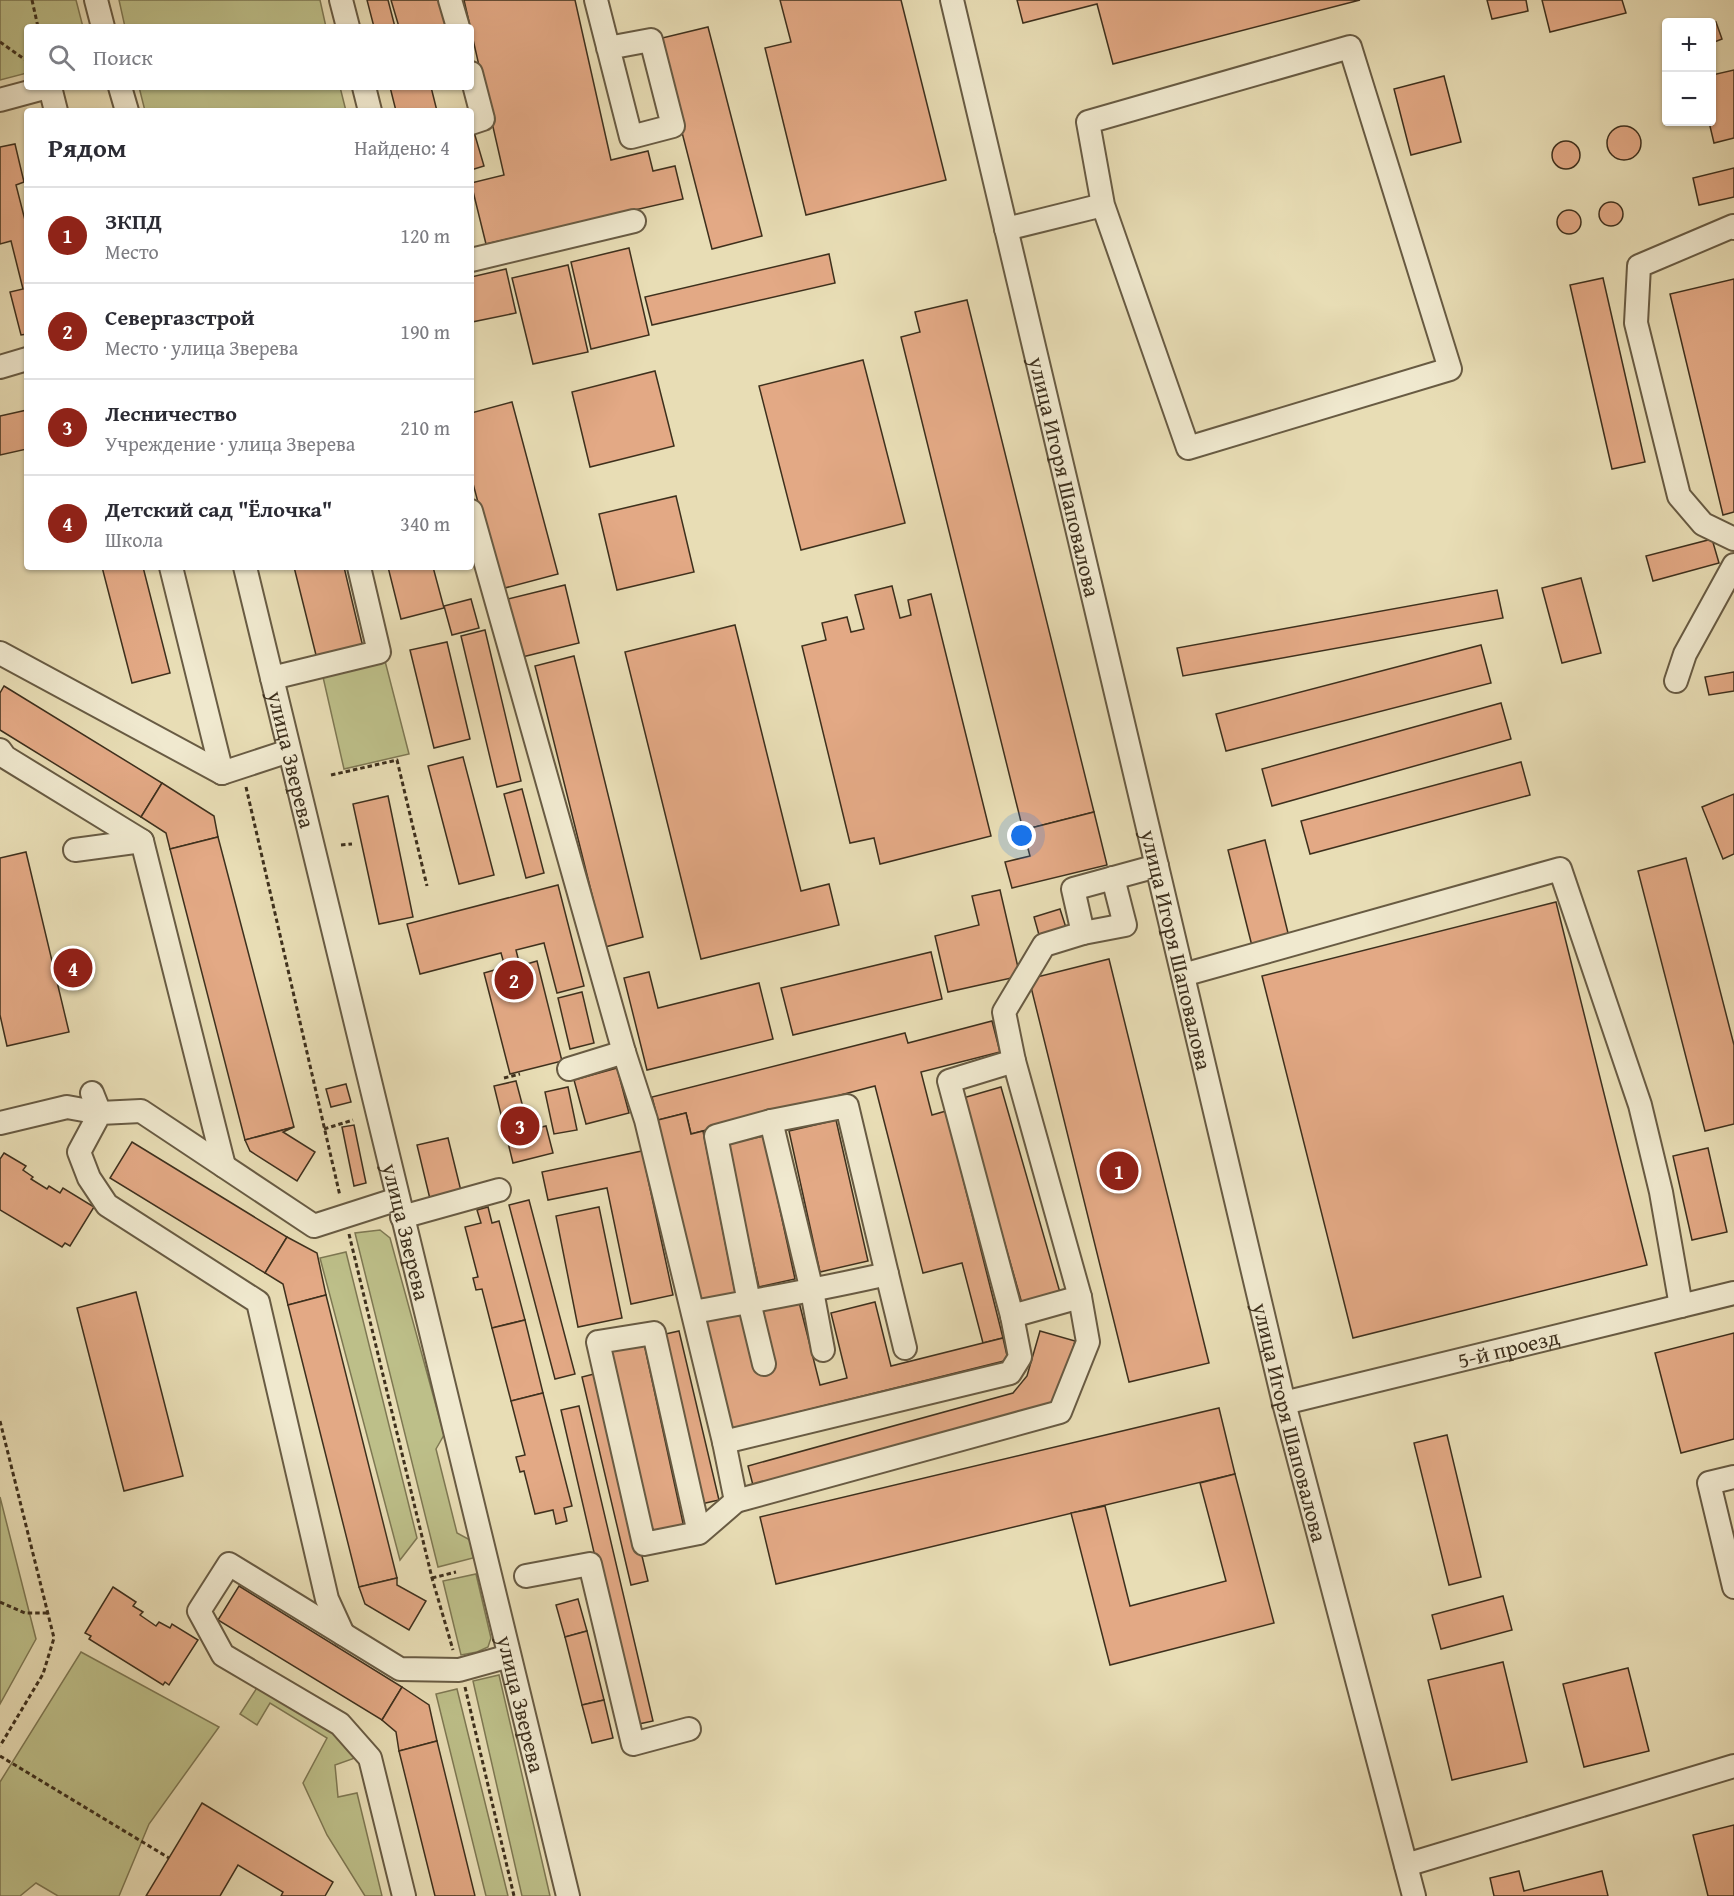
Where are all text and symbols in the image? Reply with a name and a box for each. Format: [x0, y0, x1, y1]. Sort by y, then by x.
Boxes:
map controls [1662, 18, 1716, 126]
button: + [1662, 18, 1716, 72]
search box [24, 24, 474, 90]
icon: search [45, 41, 78, 74]
text: Поиск [93, 41, 153, 73]
button: − [1662, 72, 1716, 126]
text: Рядом [48, 128, 126, 167]
text: Найдено: 4 [354, 133, 450, 162]
text: ЗКПД [105, 205, 162, 237]
text: 1 [62, 221, 73, 250]
text: 120 m [400, 221, 450, 250]
text: Место [105, 237, 159, 266]
text: Севергазстрой [105, 301, 255, 333]
text: 2 [62, 317, 73, 346]
text: 190 m [400, 317, 450, 346]
text: Место · улица Зверева [105, 333, 298, 362]
street label: улица Игоря Шаповалова [1021, 353, 1109, 601]
text: Лесничество [105, 397, 237, 429]
text: 3 [62, 413, 73, 442]
text: 210 m [400, 413, 450, 442]
text: Учреждение · улица Зверева [105, 429, 355, 458]
text: Детский сад "Ёлочка" [105, 493, 332, 525]
text: 4 [62, 509, 73, 538]
text: 340 m [400, 509, 450, 538]
text: Школа [105, 525, 163, 554]
street label: улица Зверева [259, 687, 324, 832]
your location [1007, 821, 1036, 850]
street label: улица Игоря Шаповалова [1133, 825, 1221, 1074]
pin: 4 [54, 946, 92, 990]
pin: 2 [494, 958, 534, 1002]
pin: 3 [500, 1104, 540, 1148]
pin: 1 [1100, 1148, 1138, 1194]
street label: улица Зверева [374, 1159, 439, 1304]
street label: улица Игоря Шаповалова [1245, 1298, 1336, 1546]
street label: 5-й проезд [1454, 1320, 1562, 1376]
street label: улица Зверева [489, 1631, 554, 1776]

